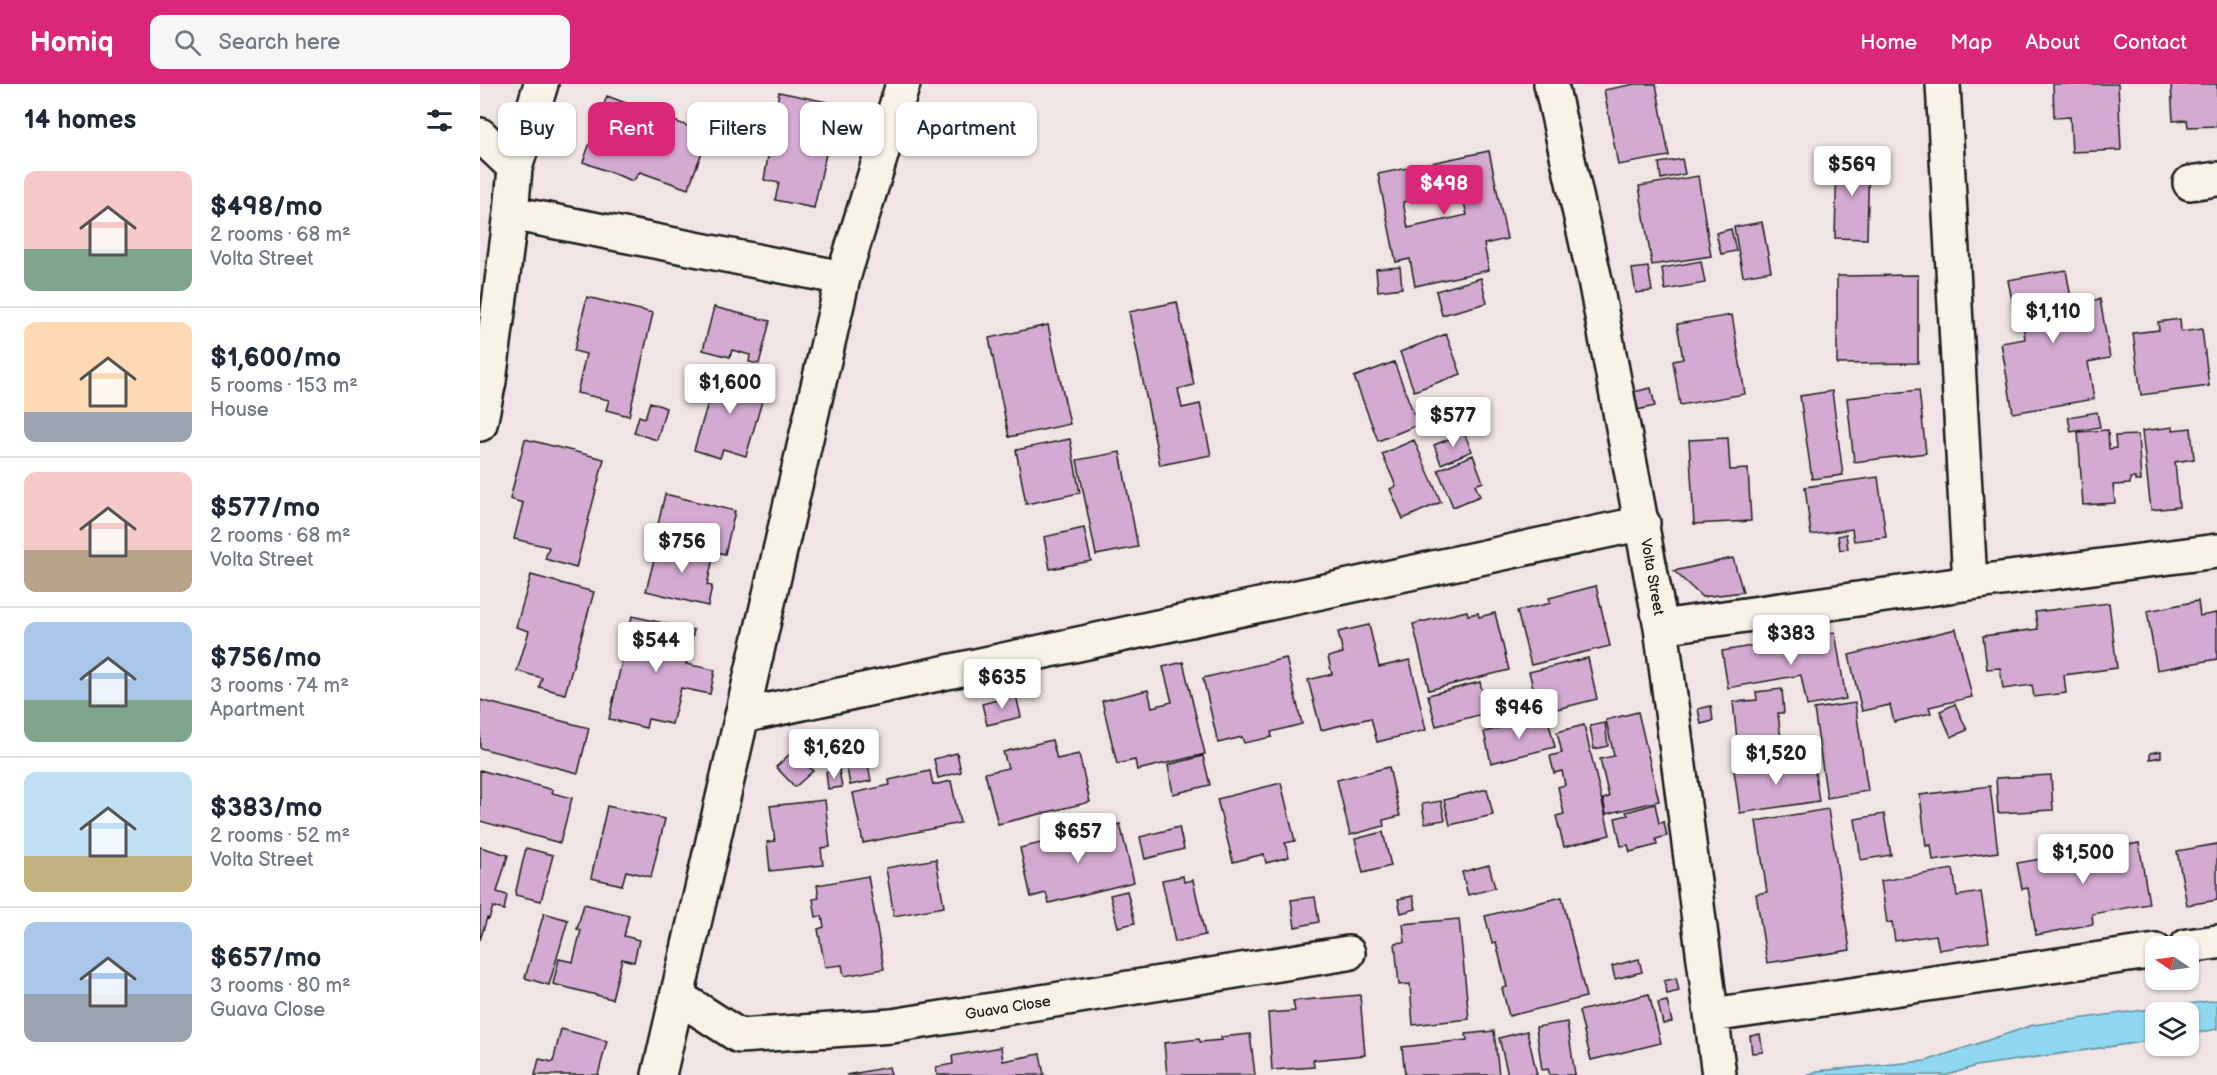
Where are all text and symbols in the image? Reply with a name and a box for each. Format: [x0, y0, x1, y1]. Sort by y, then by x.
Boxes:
search box [150, 15, 570, 69]
text: Homiq [30, 26, 114, 59]
icon: search [171, 26, 204, 59]
text: Search here [219, 29, 340, 56]
text: Home [1860, 30, 1917, 55]
text: Map [1950, 30, 1992, 55]
text: About [2025, 30, 2080, 55]
text: Contact [2113, 30, 2187, 55]
chip: Buy [498, 102, 576, 156]
chip: Rent [588, 102, 675, 156]
chip: Filters [687, 102, 788, 156]
chip: New [800, 102, 884, 156]
chip: Apartment [896, 102, 1037, 156]
icon: filters [423, 104, 456, 137]
text: 14 homes [24, 105, 136, 136]
pin: $569 [1816, 146, 1888, 197]
text: $569 [1828, 153, 1876, 177]
pin: $498 [1408, 165, 1480, 216]
text: $498 [1420, 172, 1468, 196]
text: $498/mo [210, 192, 322, 223]
icon: home [72, 195, 144, 267]
text: 2 rooms · 68 m² [210, 223, 351, 247]
text: Volta Street [210, 247, 313, 271]
pin: $1,110 [2004, 293, 2102, 344]
text: $1,110 [2025, 300, 2081, 324]
text: $1,600/mo [210, 343, 341, 374]
icon: home [72, 346, 144, 418]
pin: $1,600 [681, 364, 779, 415]
text: $1,600 [698, 371, 762, 395]
text: 5 rooms · 153 m² [210, 374, 358, 398]
pin: $577 [1417, 397, 1489, 448]
text: House [210, 398, 269, 422]
text: $577 [1430, 404, 1476, 428]
text: $577/mo [210, 493, 320, 524]
icon: home [72, 496, 144, 568]
pin: $756 [646, 523, 718, 574]
text: 2 rooms · 68 m² [210, 524, 351, 548]
text: $756 [658, 530, 706, 554]
street label: Volta Street [1636, 537, 1668, 617]
text: Volta Street [210, 548, 313, 572]
pin: $383 [1755, 615, 1827, 666]
pin: $544 [620, 622, 692, 673]
text: $383 [1767, 622, 1815, 646]
text: $544 [632, 629, 680, 653]
text: $756/mo [210, 643, 321, 674]
icon: home [72, 646, 144, 718]
pin: $635 [966, 659, 1038, 710]
text: $635 [978, 666, 1026, 690]
text: 3 rooms · 74 m² [210, 674, 349, 698]
pin: $946 [1483, 689, 1555, 740]
text: $946 [1495, 696, 1543, 720]
text: Apartment [210, 698, 305, 722]
pin: $1,620 [785, 729, 883, 780]
pin: $1,520 [1727, 735, 1825, 786]
text: $1,620 [803, 736, 865, 760]
text: $1,520 [1745, 742, 1807, 766]
text: $383/mo [210, 793, 322, 824]
icon: home [72, 796, 144, 868]
pin: $657 [1042, 813, 1114, 864]
text: $657 [1054, 820, 1102, 844]
text: 2 rooms · 52 m² [210, 824, 350, 848]
pin: $1,500 [2034, 834, 2132, 885]
text: $1,500 [2052, 841, 2114, 865]
text: Volta Street [210, 848, 313, 872]
north arrow [2145, 936, 2199, 990]
map controls [2145, 936, 2199, 1056]
text: $657/mo [210, 943, 321, 974]
icon: home [72, 946, 144, 1018]
text: 3 rooms · 80 m² [210, 974, 351, 998]
street label: Guava Close [964, 992, 1052, 1024]
text: Guava Close [210, 998, 325, 1022]
button: layers [2145, 1002, 2199, 1056]

